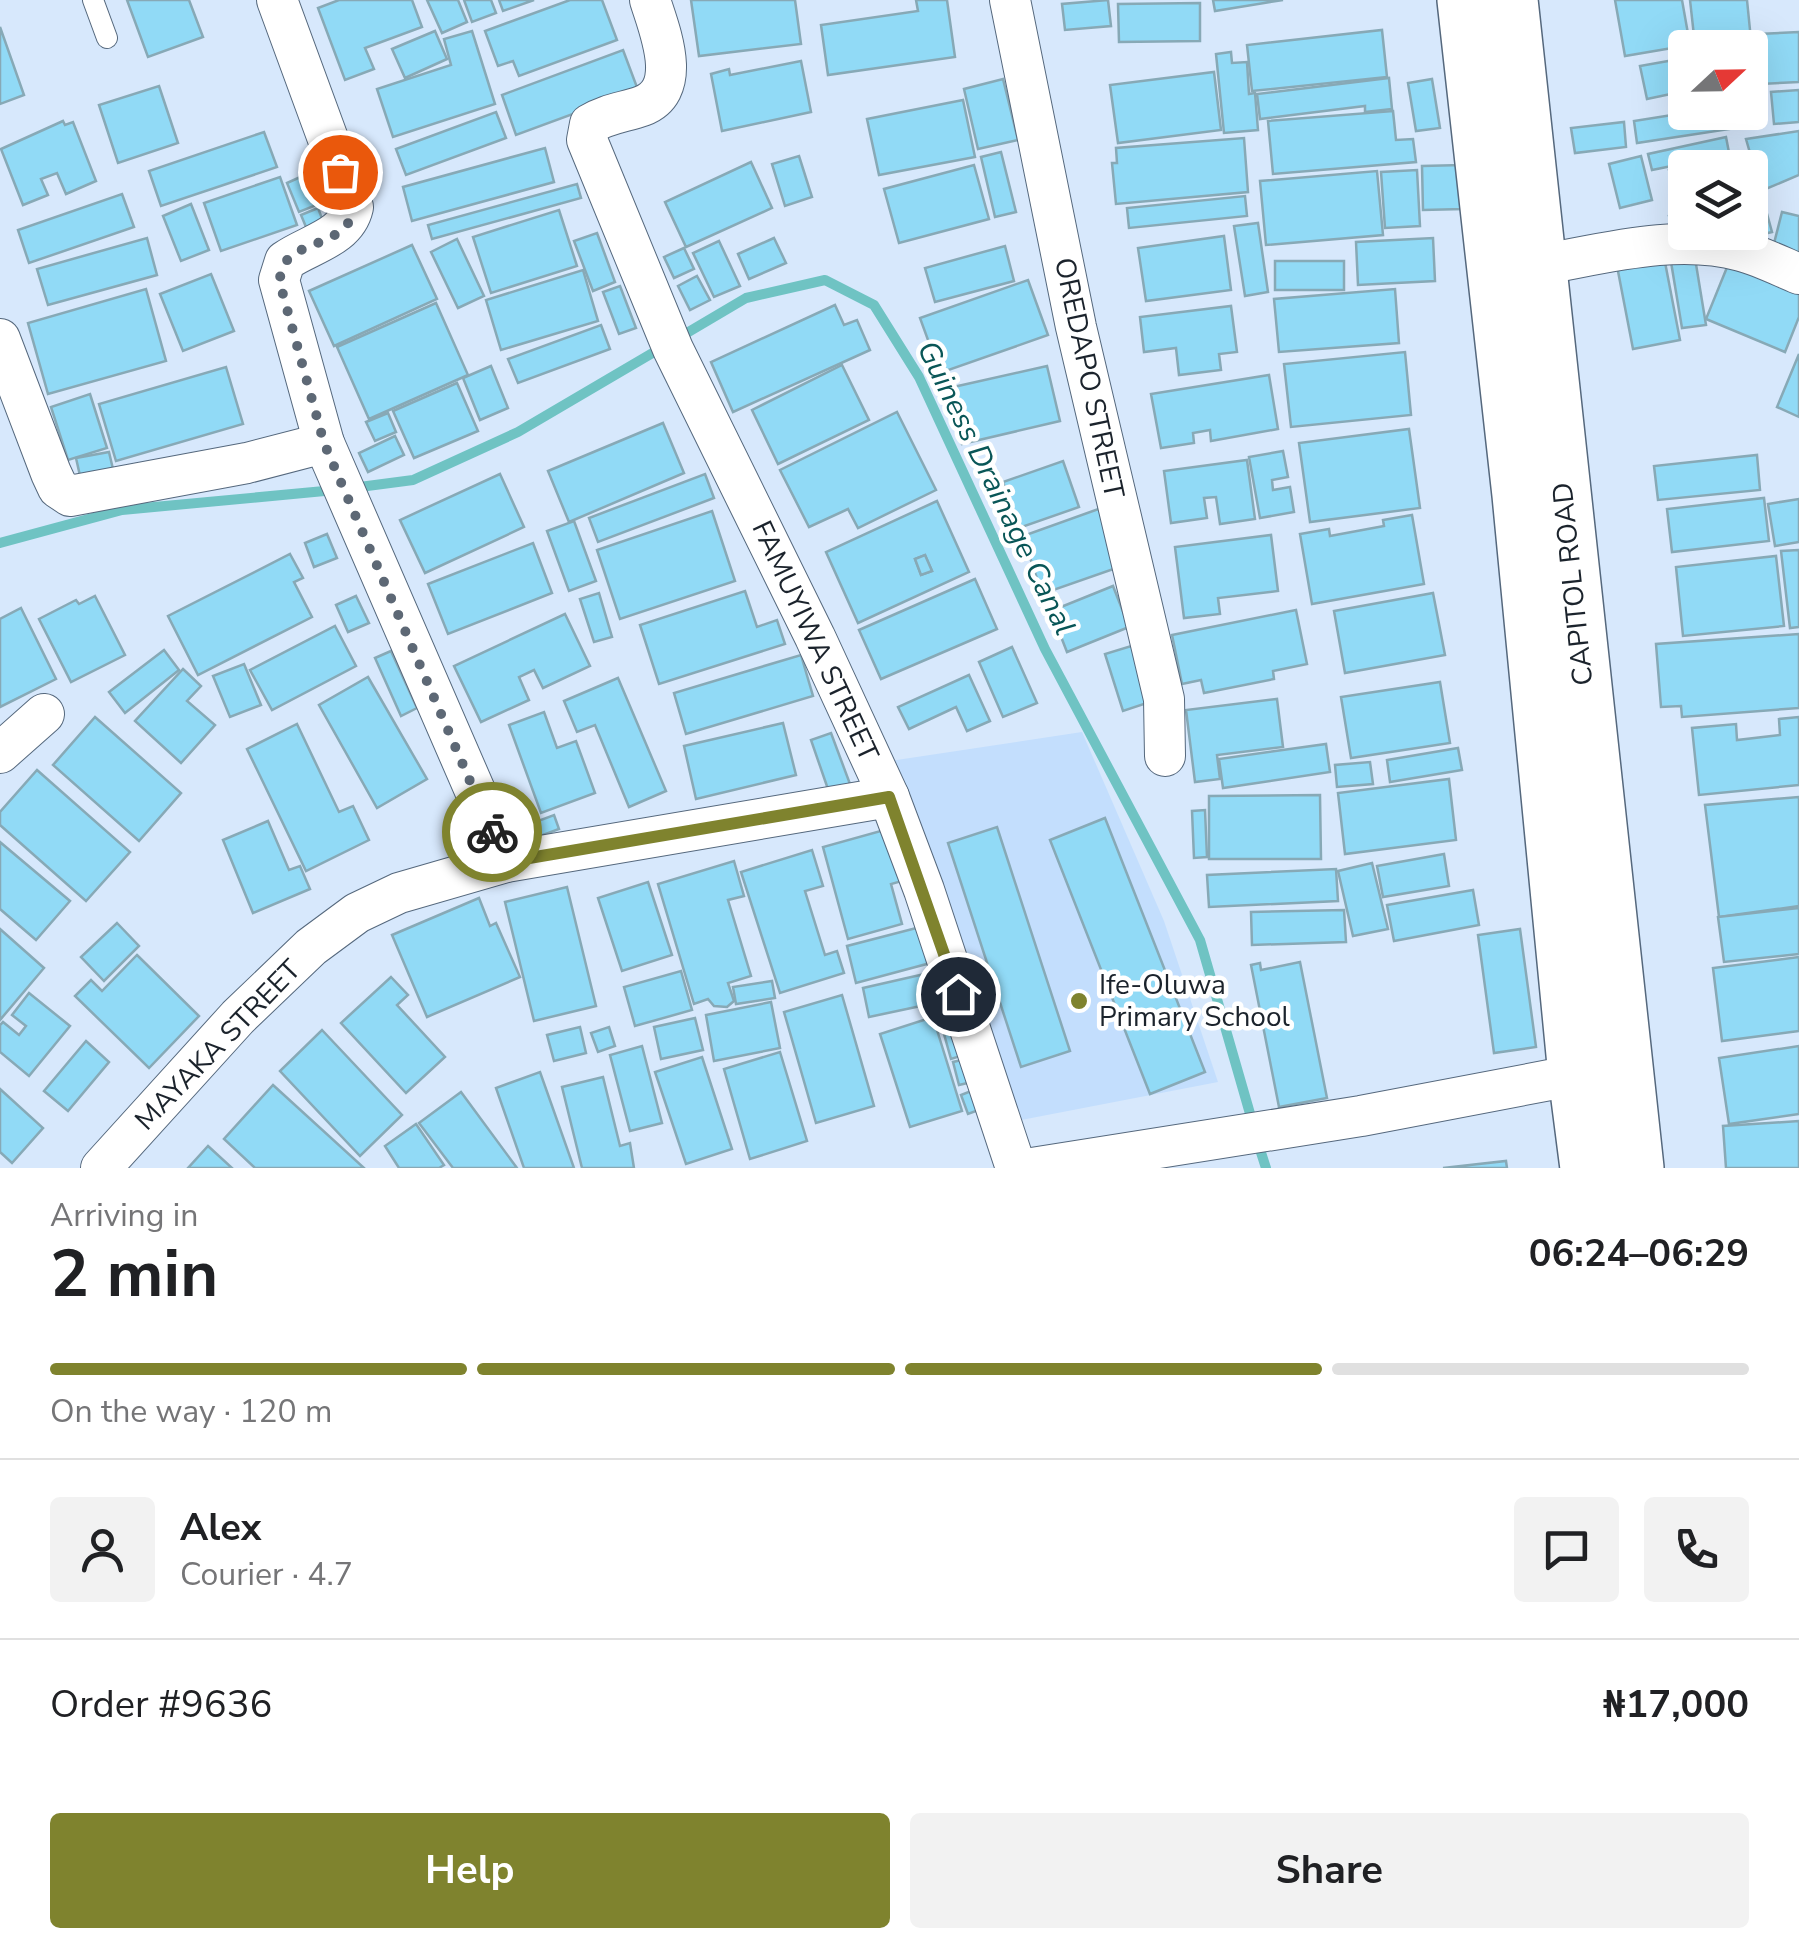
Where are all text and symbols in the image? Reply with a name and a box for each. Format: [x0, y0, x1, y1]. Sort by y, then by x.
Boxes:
north arrow [1668, 30, 1768, 130]
map controls [1668, 30, 1768, 250]
pin [298, 130, 383, 215]
icon: bag [313, 145, 368, 200]
button: layers [1668, 150, 1768, 250]
street label: OREDAPO STREET [1045, 254, 1133, 502]
water label: Guiness Drainage Canal [907, 334, 1085, 642]
street label: CAPITOL ROAD [1543, 481, 1603, 687]
street label: FAMUYIWA STREET [743, 515, 887, 768]
courier [442, 782, 542, 882]
icon: bike [465, 805, 520, 860]
street label: MAYAKA STREET [127, 951, 309, 1139]
pin [916, 952, 1001, 1037]
place label: Ife-Oluwa Primary School [1099, 966, 1290, 1036]
icon: home [931, 967, 986, 1022]
marker: Ife-Oluwa Primary School [1068, 990, 1090, 1012]
text: Arriving in [50, 1194, 198, 1237]
text: 06:24–06:29 [1529, 1228, 1749, 1279]
text: 2 min [50, 1230, 218, 1319]
text: On the way · 120 m [50, 1390, 332, 1433]
button: person [50, 1497, 155, 1602]
button: chat [1514, 1497, 1619, 1602]
button: phone [1644, 1497, 1749, 1602]
text: Alex [180, 1502, 261, 1553]
text: Courier · 4.7 [180, 1553, 353, 1596]
text: Order #9636 [50, 1679, 272, 1730]
text: ₦17,000 [1603, 1679, 1749, 1730]
button: Help [50, 1813, 890, 1928]
button: Share [910, 1813, 1749, 1928]

